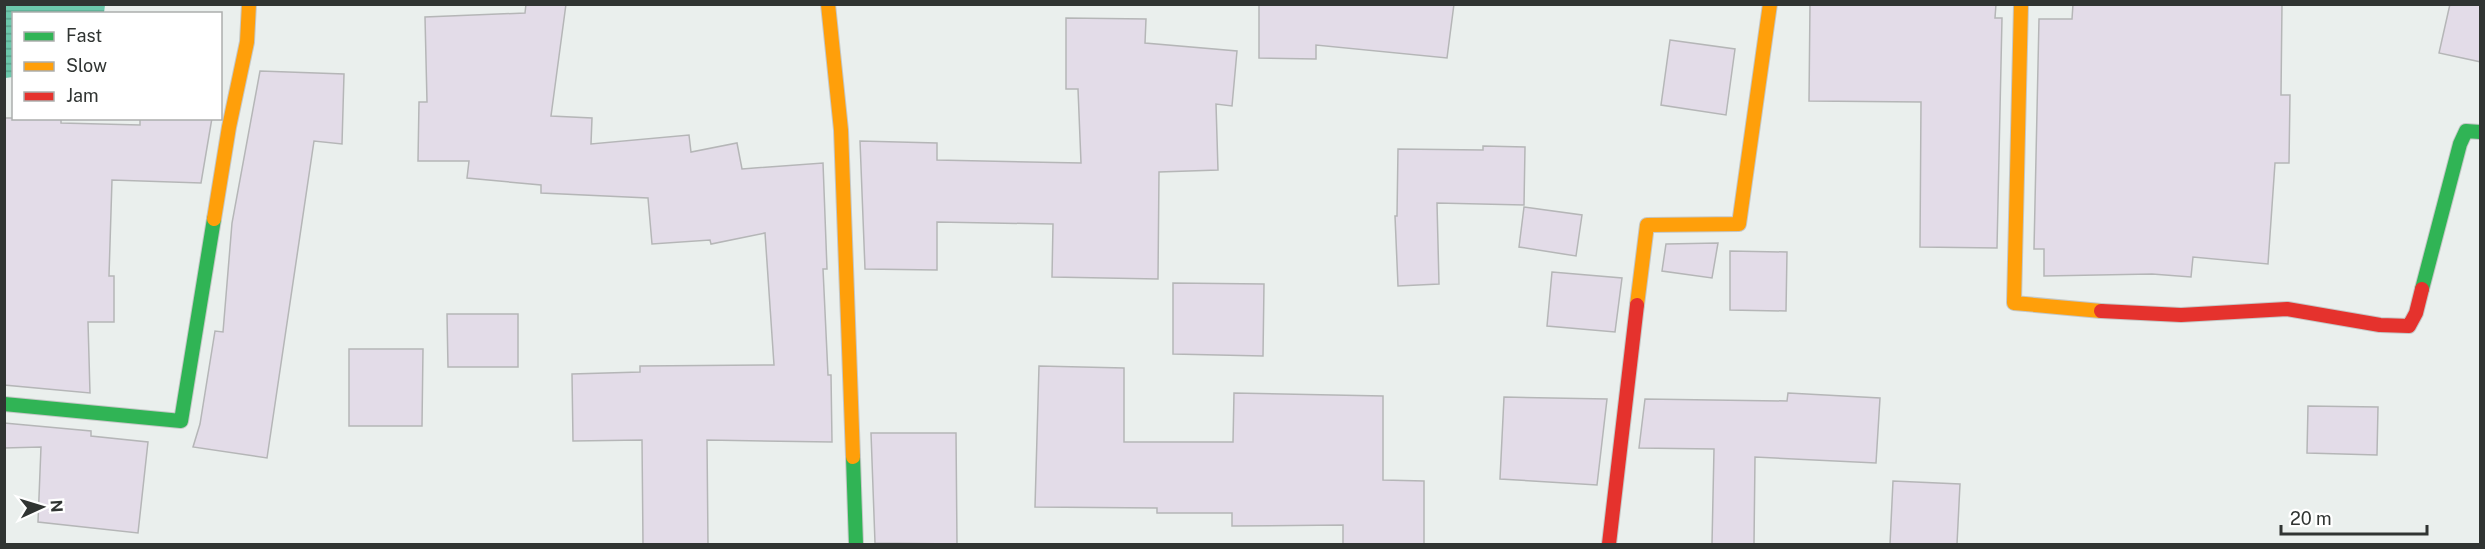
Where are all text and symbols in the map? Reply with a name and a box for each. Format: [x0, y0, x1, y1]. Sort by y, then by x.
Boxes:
legend [12, 12, 222, 120]
text: Fast [66, 25, 102, 46]
text: Slow [66, 55, 107, 76]
text: Jam [66, 85, 99, 106]
north arrow [12, 477, 72, 537]
scale bar [2281, 498, 2426, 536]
text: N [47, 499, 66, 513]
text: 20 m [2290, 508, 2332, 529]

